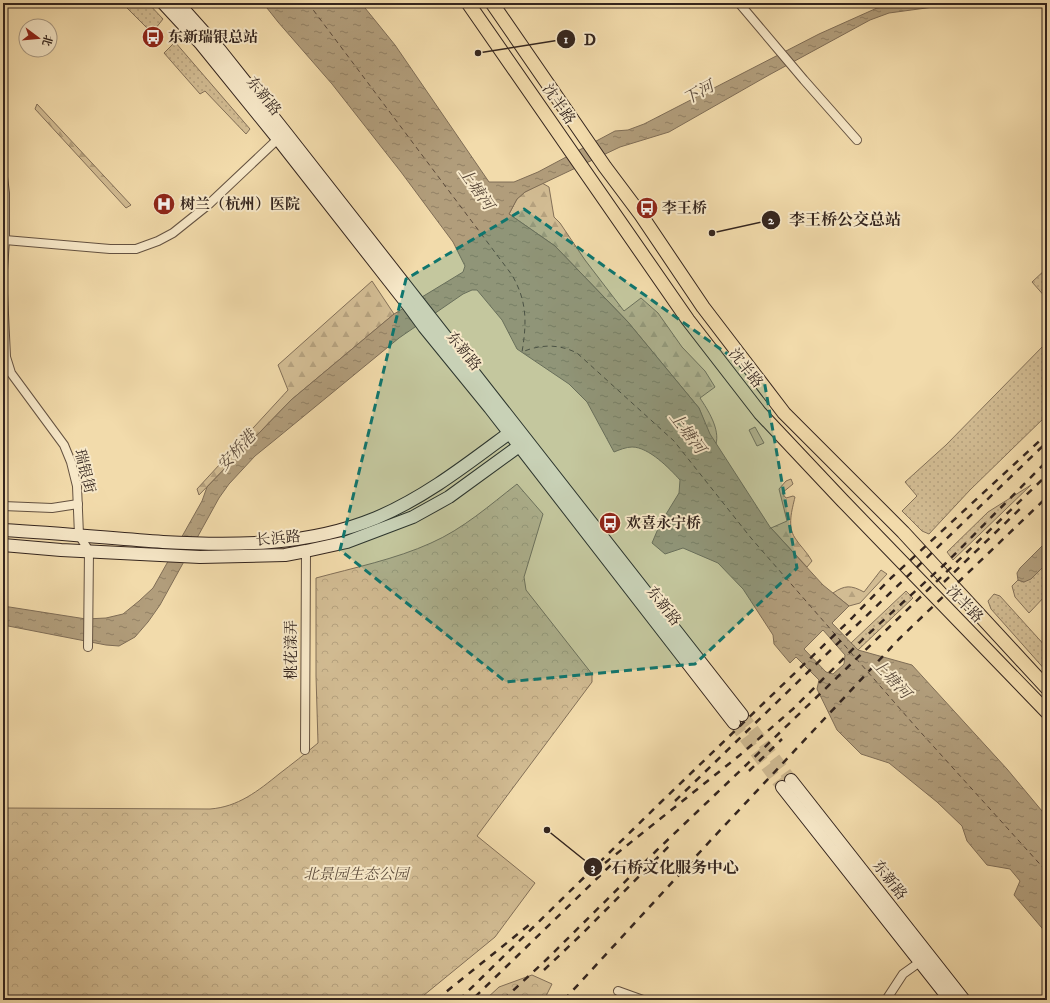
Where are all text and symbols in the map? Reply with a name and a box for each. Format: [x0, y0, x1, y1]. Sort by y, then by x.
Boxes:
north arrow [18, 18, 58, 58]
bus stop icon: 东新瑞银总站 [140, 24, 166, 50]
callout: D [556, 25, 603, 53]
place label: 东新瑞银总站 [168, 28, 258, 47]
text: D [584, 30, 596, 50]
text: 1 [564, 32, 569, 47]
text: 北 [38, 33, 55, 48]
street label: 东新路 [242, 73, 285, 120]
water label: 下河 [680, 75, 720, 109]
street label: 沈半路 [538, 80, 579, 128]
water label: 上塘河 [454, 163, 500, 216]
hospital icon: 树兰（杭州）医院 [151, 191, 177, 217]
place label: 树兰（杭州）医院 [180, 195, 300, 214]
bus stop icon: 李王桥 [634, 195, 660, 221]
place label: 李王桥 [662, 199, 707, 218]
callout: 李王桥公交总站 [761, 206, 909, 234]
text: 李王桥公交总站 [789, 210, 901, 230]
text: 2 [768, 213, 775, 228]
street label: 东新路 [442, 328, 485, 375]
street label: 沈半路 [724, 345, 767, 392]
water label: 上塘河 [665, 407, 711, 460]
water label: 安桥港 [213, 425, 262, 475]
street label: 瑞银街 [70, 447, 99, 495]
bus stop icon: 欢喜永宁桥 [597, 510, 623, 536]
place label: 欢喜永宁桥 [626, 514, 701, 533]
street label: 长浜路 [255, 527, 301, 550]
street label: 沈半路 [942, 582, 987, 627]
street label: 东新路 [642, 583, 685, 630]
street label: 桃花漾弄 [282, 620, 301, 680]
water label: 上塘河 [868, 654, 917, 705]
callout: 石桥文化服务中心 [583, 853, 747, 881]
street label: 东新路 [868, 857, 911, 904]
text: 石桥文化服务中心 [611, 858, 739, 878]
text: 3 [591, 860, 596, 875]
park label: 北景园生态公园 [303, 865, 410, 884]

